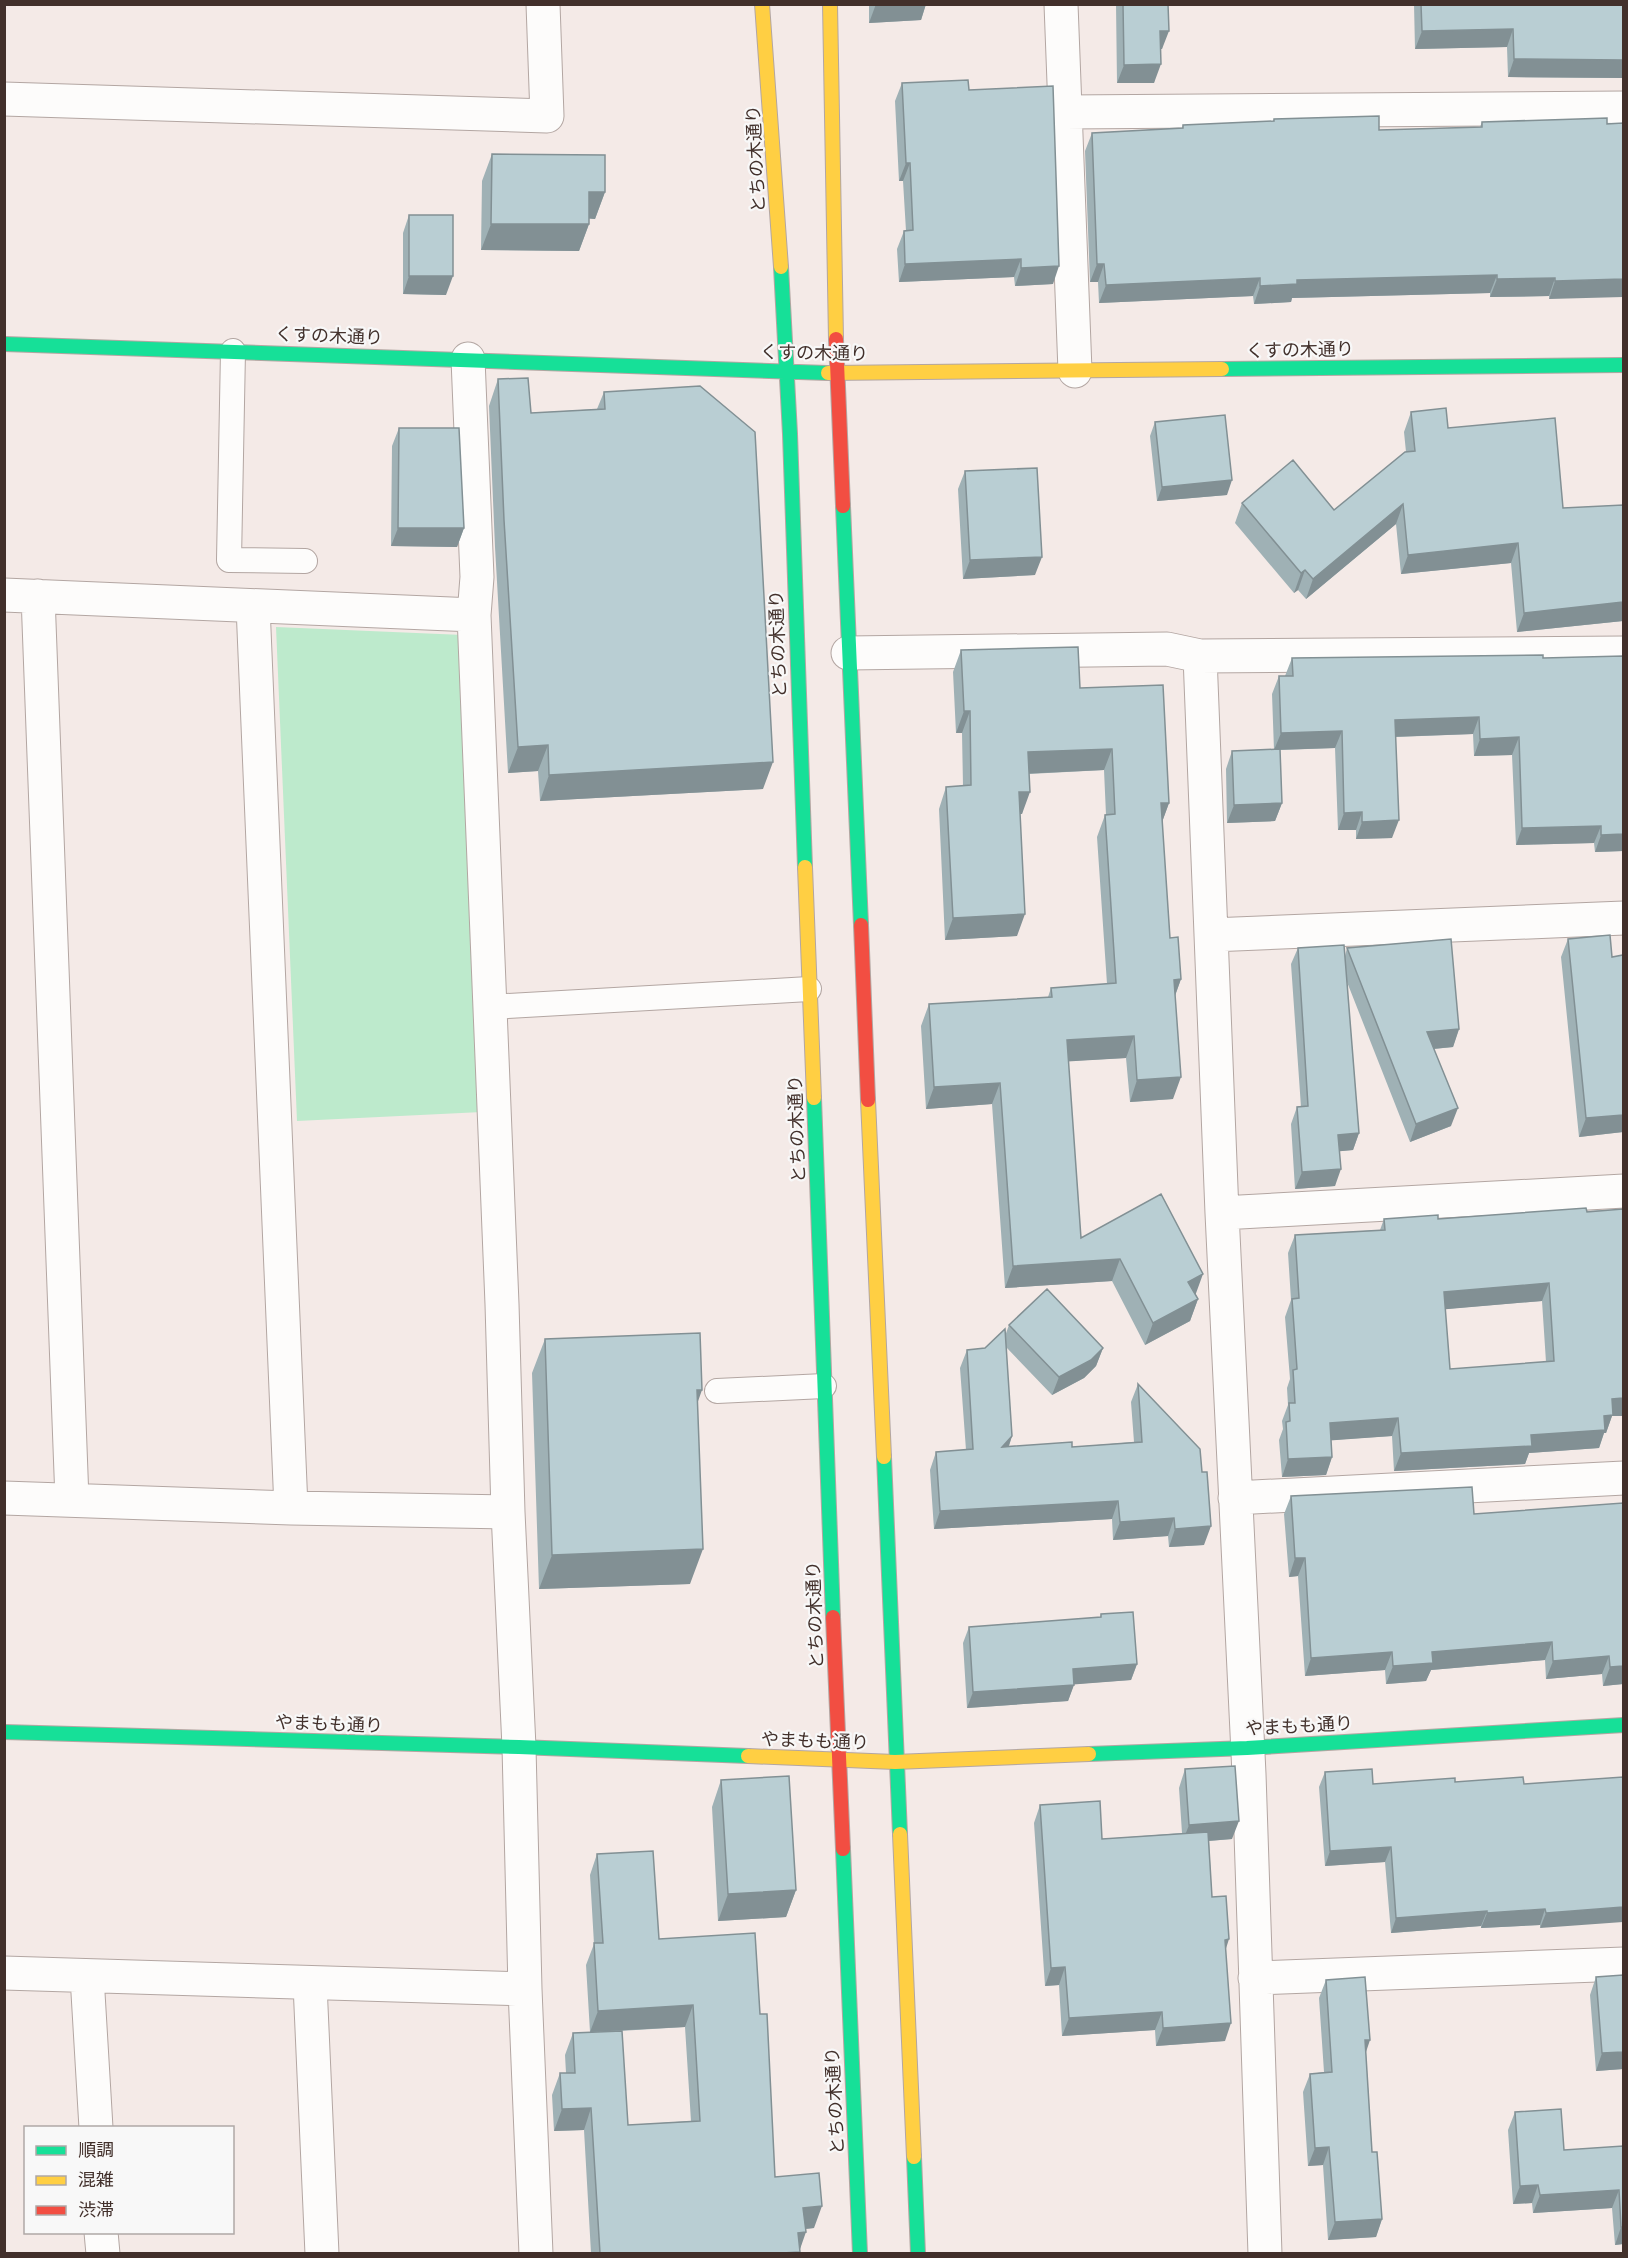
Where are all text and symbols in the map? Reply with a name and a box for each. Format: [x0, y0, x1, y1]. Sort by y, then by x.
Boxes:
street label: とちの木通り [743, 105, 769, 213]
street label: くすの木通り [275, 324, 383, 348]
street label: くすの木通り [1246, 339, 1354, 361]
street label: くすの木通り [760, 342, 868, 364]
street label: とちの木通り [766, 590, 790, 698]
street label: とちの木通り [785, 1075, 809, 1183]
street label: とちの木通り [803, 1561, 827, 1669]
street label: やまもも通り [275, 1712, 383, 1736]
street label: やまもも通り [1245, 1713, 1353, 1739]
street label: やまもも通り [761, 1729, 869, 1753]
street label: とちの木通り [822, 2047, 848, 2155]
legend [24, 2126, 234, 2234]
text: 順調 [78, 2140, 114, 2160]
text: 混雑 [78, 2170, 114, 2190]
text: 渋滞 [78, 2200, 114, 2220]

